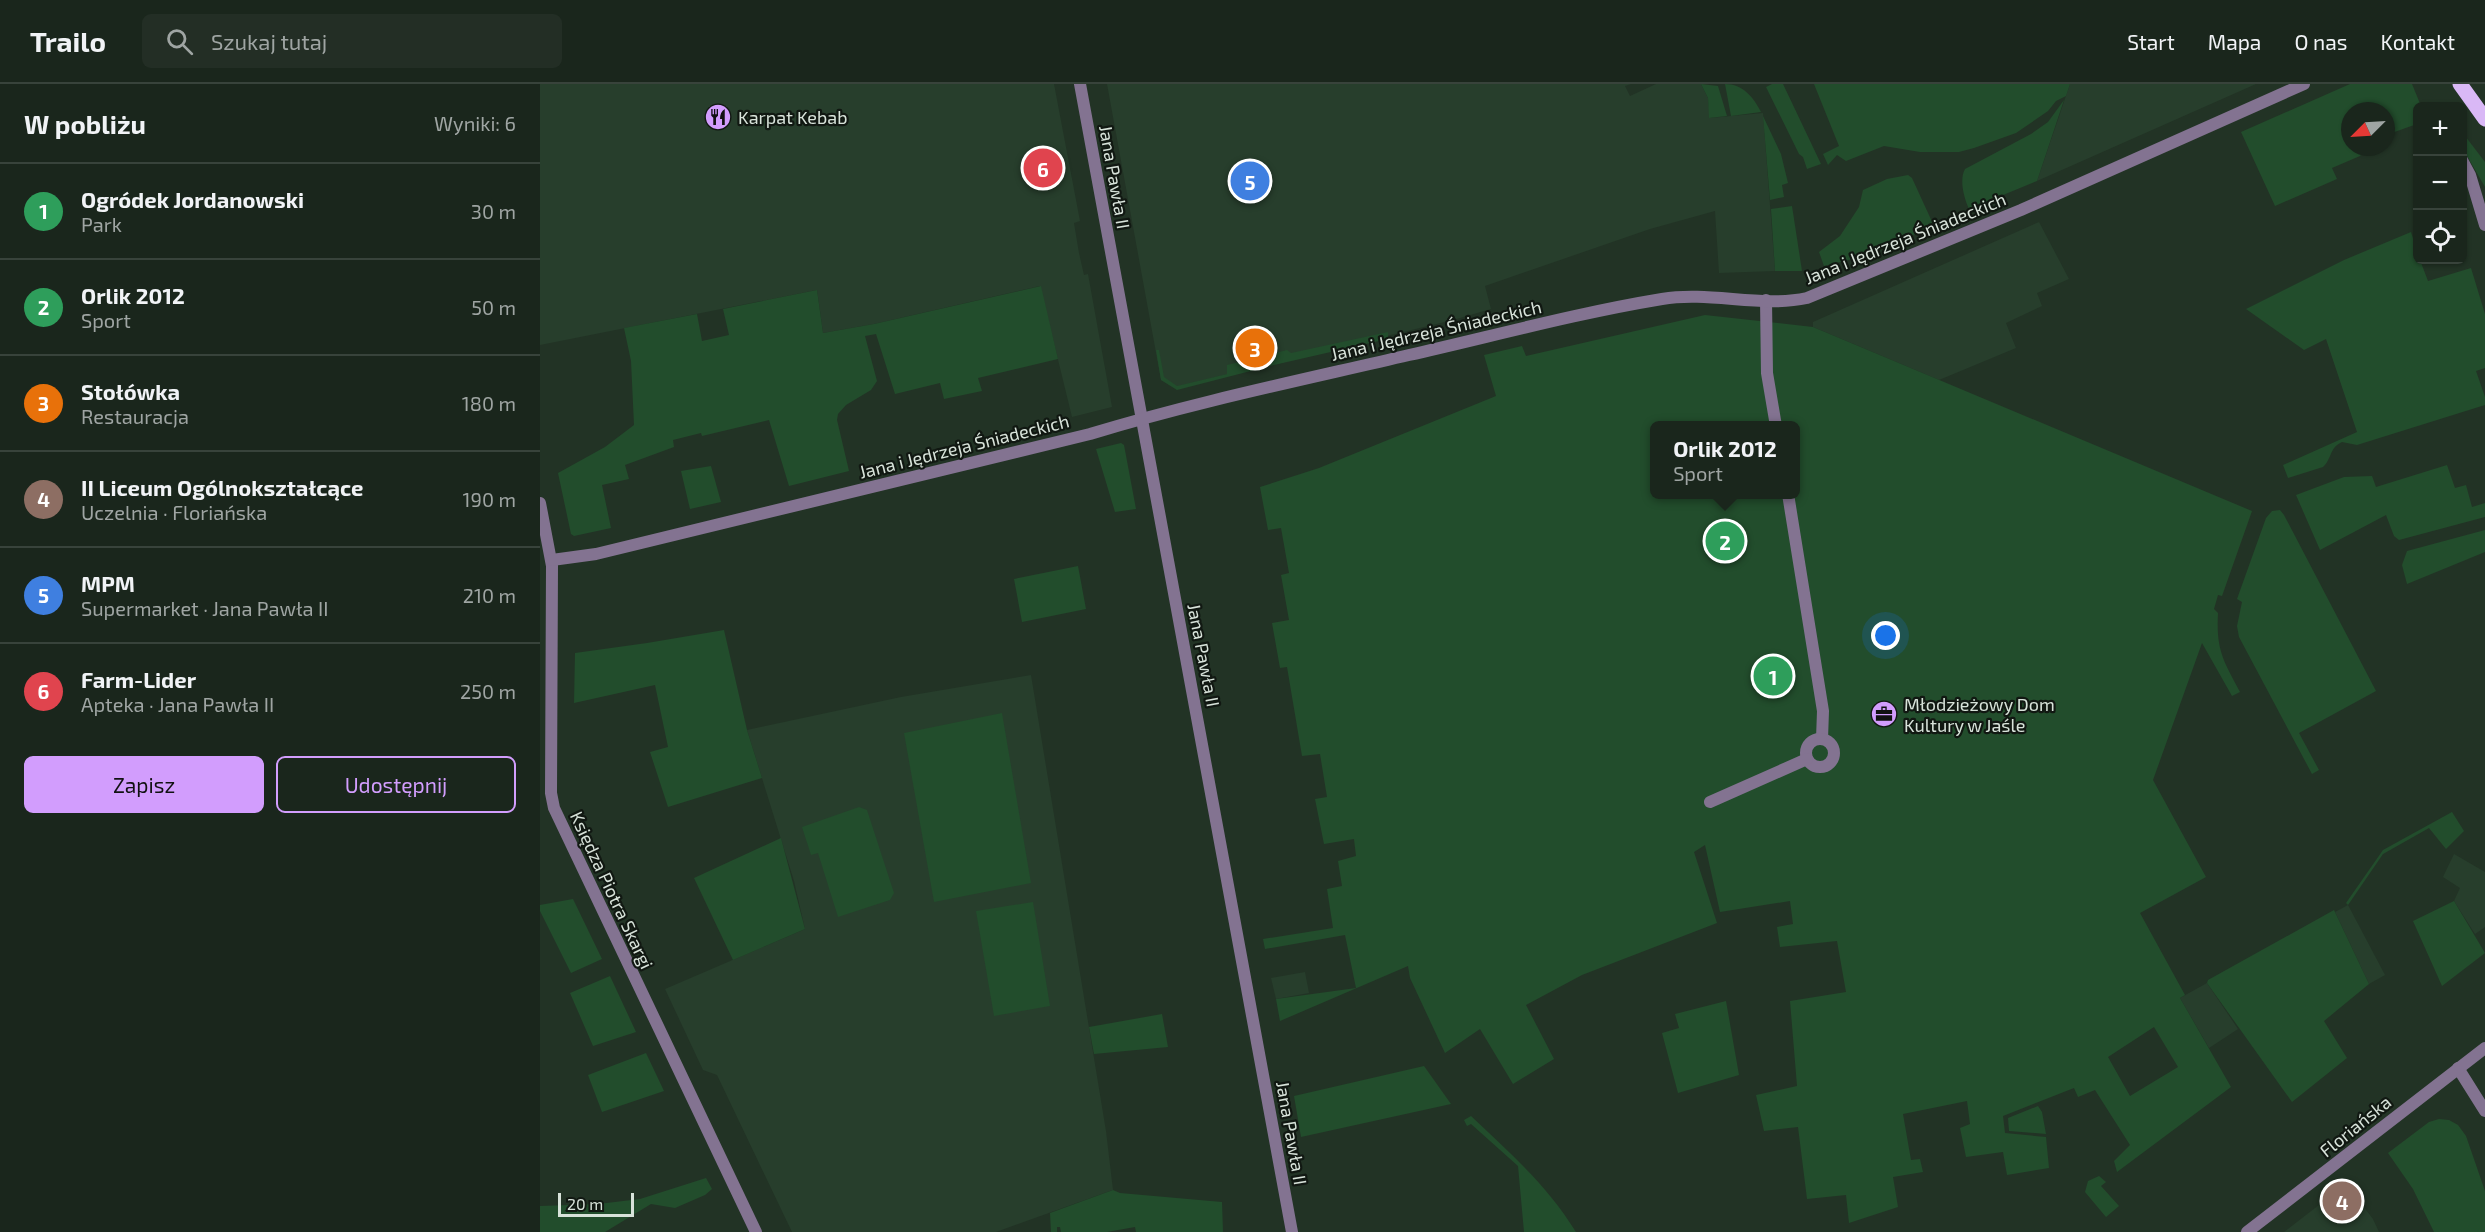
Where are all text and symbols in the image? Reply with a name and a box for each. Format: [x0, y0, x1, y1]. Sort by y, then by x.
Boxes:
search box [142, 14, 562, 68]
text: Trailo [30, 24, 106, 58]
icon: search [163, 25, 196, 58]
text: Szukaj tutaj [211, 28, 327, 54]
text: Start [2127, 29, 2175, 54]
text: Mapa [2208, 29, 2261, 54]
text: O nas [2294, 29, 2348, 54]
text: Kontakt [2381, 29, 2455, 54]
restaurant icon: Karpat Kebab [703, 102, 733, 132]
north arrow [2341, 102, 2395, 156]
map controls [2413, 102, 2467, 264]
button: + [2413, 102, 2467, 156]
place label: Karpat Kebab [738, 106, 847, 128]
text: W pobliżu [24, 108, 146, 139]
text: Wyniki: 6 [434, 111, 516, 135]
street label: Jana Pawła II [1095, 123, 1135, 231]
pin: 6 [1024, 146, 1062, 190]
button: − [2413, 156, 2467, 210]
pin: 5 [1230, 158, 1270, 204]
text: Ogródek Jordanowski [81, 186, 304, 212]
street label: Jana i Jędrzeja Śniadeckich [1801, 187, 2009, 289]
text: 1 [39, 199, 48, 223]
text: 30 m [471, 199, 516, 223]
button: locate [2413, 210, 2467, 264]
text: Park [81, 212, 122, 236]
text: Orlik 2012 [81, 282, 185, 308]
text: 2 [38, 295, 49, 319]
text: 50 m [471, 295, 516, 319]
street label: Jana i Jędrzeja Śniadeckich [1328, 295, 1544, 365]
text: Sport [81, 308, 131, 332]
pin: 3 [1236, 326, 1274, 370]
text: Stołówka [81, 378, 180, 404]
text: 3 [38, 391, 49, 415]
text: 180 m [462, 391, 516, 415]
text: Restauracja [81, 404, 189, 428]
street label: Jana i Jędrzeja Śniadeckich [857, 409, 1071, 483]
popup [1650, 421, 1800, 499]
text: Orlik 2012 [1673, 435, 1777, 461]
text: Sport [1673, 461, 1723, 485]
text: II Liceum Ogólnokształcące [81, 474, 364, 500]
text: 4 [37, 487, 50, 511]
text: 190 m [463, 487, 516, 511]
text: Uczelnia · Floriańska [81, 500, 267, 524]
pin: 2 [1706, 518, 1744, 564]
text: MPM [81, 570, 135, 596]
text: 5 [38, 583, 49, 607]
text: 210 m [463, 583, 516, 607]
text: Supermarket · Jana Pawła II [81, 596, 328, 620]
street label: Jana Pawła II [1183, 601, 1225, 709]
your location [1871, 621, 1900, 650]
pin: 1 [1754, 654, 1792, 698]
text: Farm-Lider [81, 666, 196, 692]
text: 6 [38, 679, 49, 703]
text: 250 m [460, 679, 516, 703]
text: Apteka · Jana Pawła II [81, 692, 274, 716]
place label: Młodzieżowy Dom Kultury w Jaśle [1904, 693, 2055, 736]
office icon: Młodzieżowy Dom Kultury w Jaśle [1869, 699, 1899, 729]
button: Zapisz [24, 756, 264, 813]
button: Udostępnij [276, 756, 516, 813]
street label: Księdza Piotra Skargi [566, 808, 658, 972]
street label: Jana Pawła II [1272, 1079, 1312, 1187]
street label: Floriańska [2315, 1091, 2395, 1161]
pin: 4 [2322, 1178, 2362, 1224]
scale bar [558, 1190, 634, 1218]
text: 20 m [567, 1194, 603, 1213]

